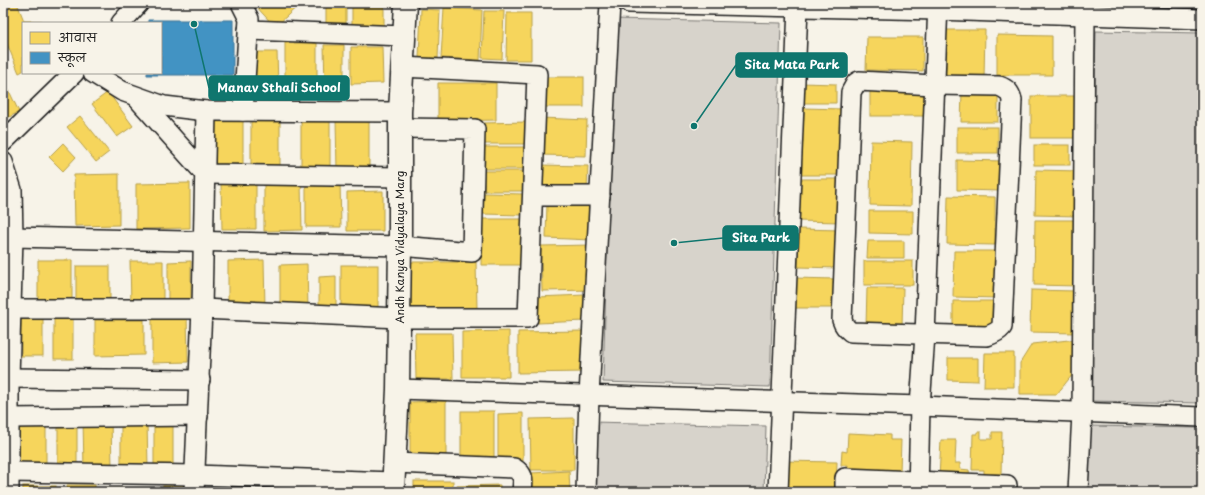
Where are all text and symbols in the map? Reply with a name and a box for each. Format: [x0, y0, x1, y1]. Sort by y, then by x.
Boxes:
legend [22, 22, 162, 74]
text: आवास [58, 28, 98, 46]
text: स्कूल [57, 48, 88, 67]
callout: Sita Mata Park [736, 53, 847, 77]
text: Sita Mata Park [745, 55, 839, 73]
callout: Manav Sthali School [209, 76, 349, 100]
text: Manav Sthali School [217, 78, 341, 96]
street label: Andh Kanya Vidyalaya Marg [391, 171, 408, 323]
callout: Sita Park [723, 226, 798, 250]
text: Sita Park [732, 228, 790, 246]

